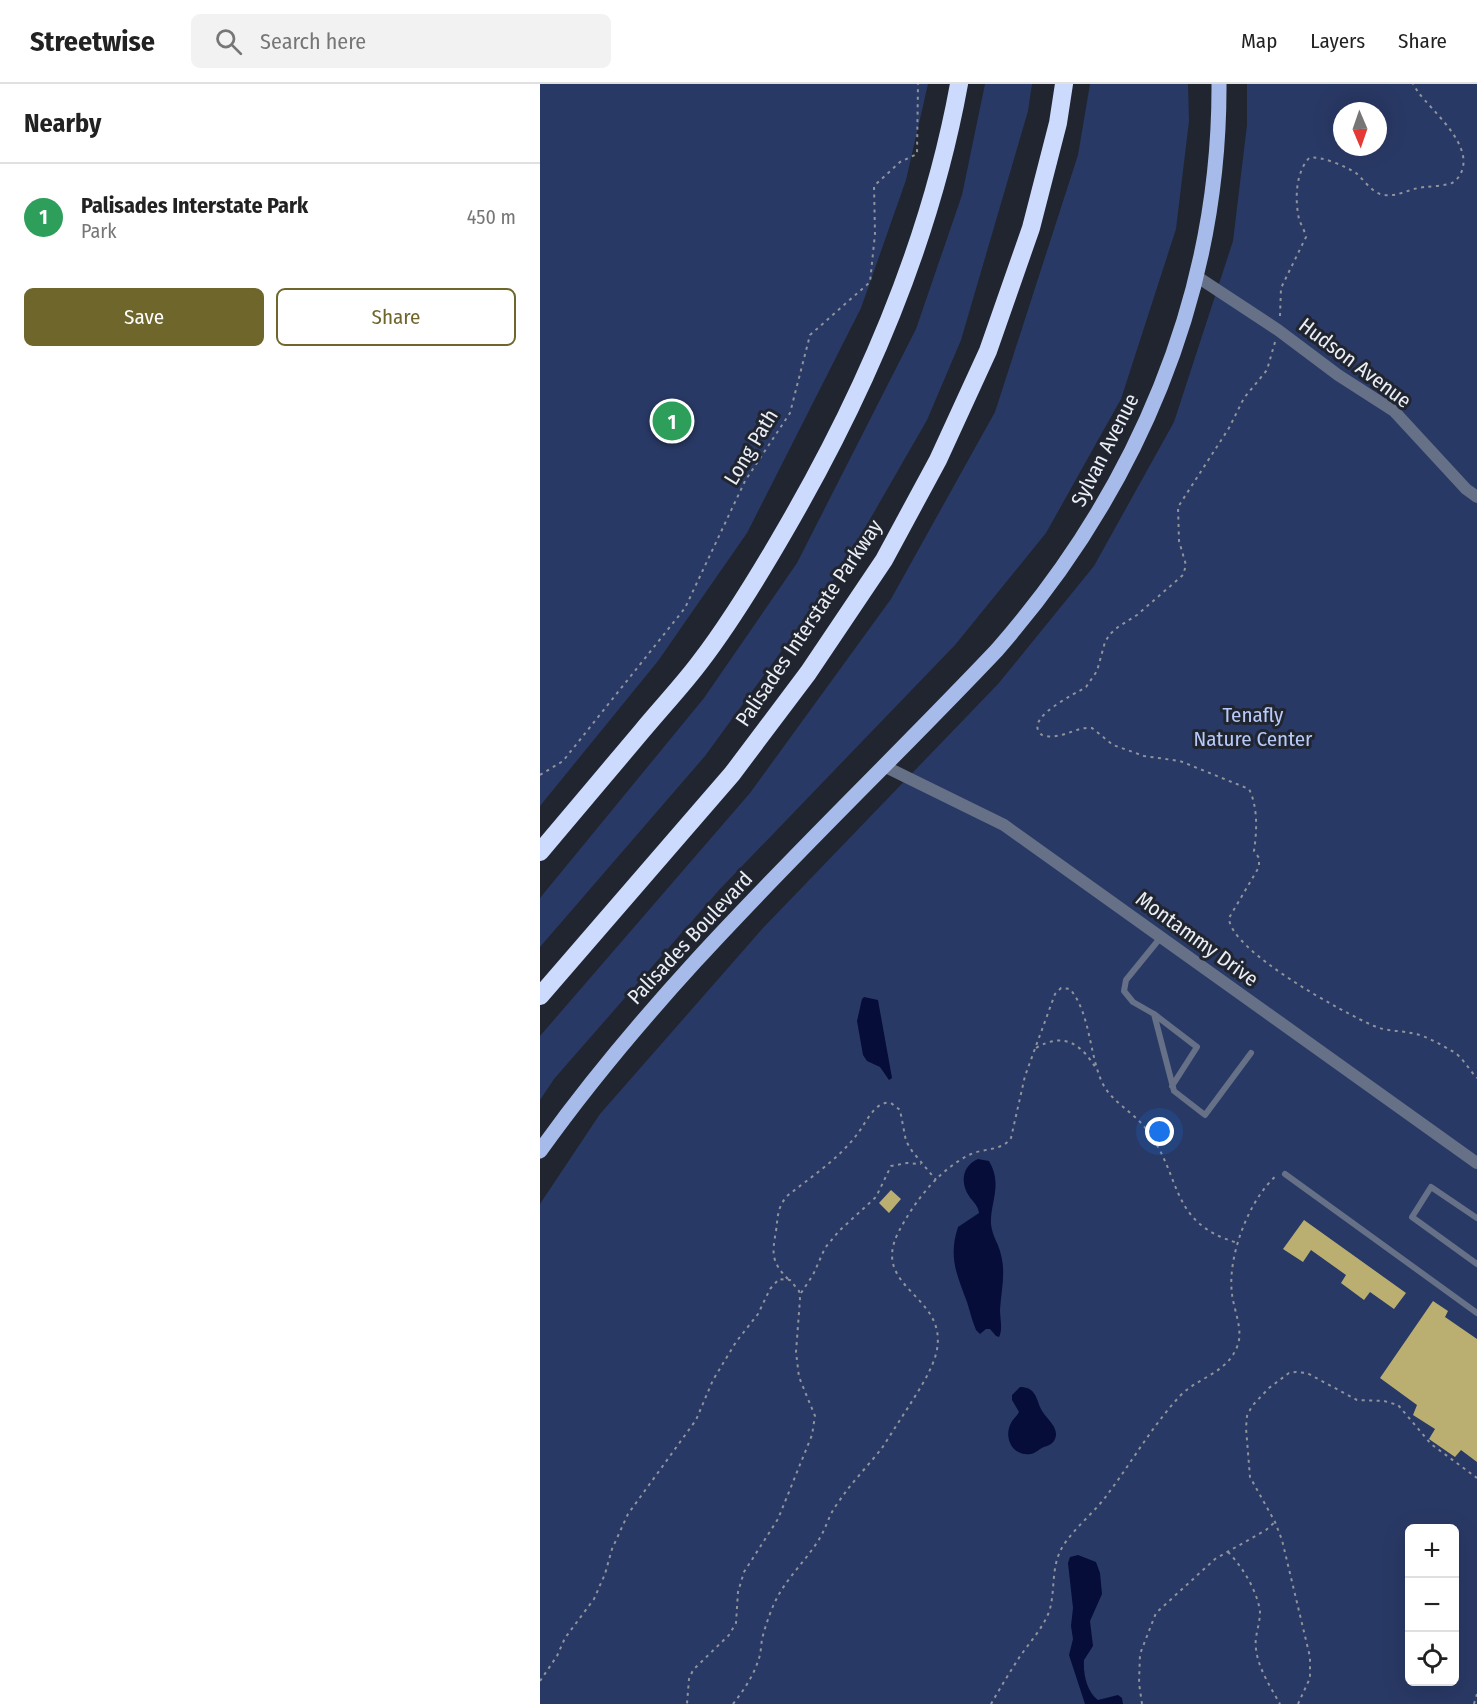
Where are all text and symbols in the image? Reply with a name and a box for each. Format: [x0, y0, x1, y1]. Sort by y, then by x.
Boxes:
search box [191, 14, 611, 68]
text: Streetwise [30, 25, 155, 58]
icon: search [212, 25, 245, 58]
text: Search here [260, 28, 366, 55]
text: Map [1241, 28, 1277, 54]
text: Layers [1310, 28, 1365, 54]
text: Share [1398, 28, 1447, 54]
north arrow [1333, 102, 1387, 156]
text: Nearby [24, 108, 101, 139]
text: Palisades Interstate Park [81, 192, 308, 219]
text: 1 [39, 205, 48, 229]
text: 450 m [467, 205, 516, 229]
text: Park [81, 219, 117, 243]
button: Save [24, 288, 264, 346]
button: Share [276, 288, 516, 346]
street label: Hudson Avenue [1294, 312, 1416, 414]
street label: Sylvan Avenue [1065, 389, 1145, 511]
pin: 1 [652, 398, 692, 444]
street label: Long Path [718, 404, 784, 490]
street label: Palisades Interstate Parkway [730, 514, 888, 731]
park label: Tenafly Nature Center [1194, 702, 1313, 752]
street label: Palisades Boulevard [622, 866, 758, 1010]
street label: Montammy Drive [1131, 886, 1263, 992]
your location [1145, 1117, 1174, 1146]
map controls [1405, 1524, 1459, 1686]
button: + [1405, 1524, 1459, 1578]
button: − [1405, 1578, 1459, 1632]
button: locate [1405, 1632, 1459, 1686]

